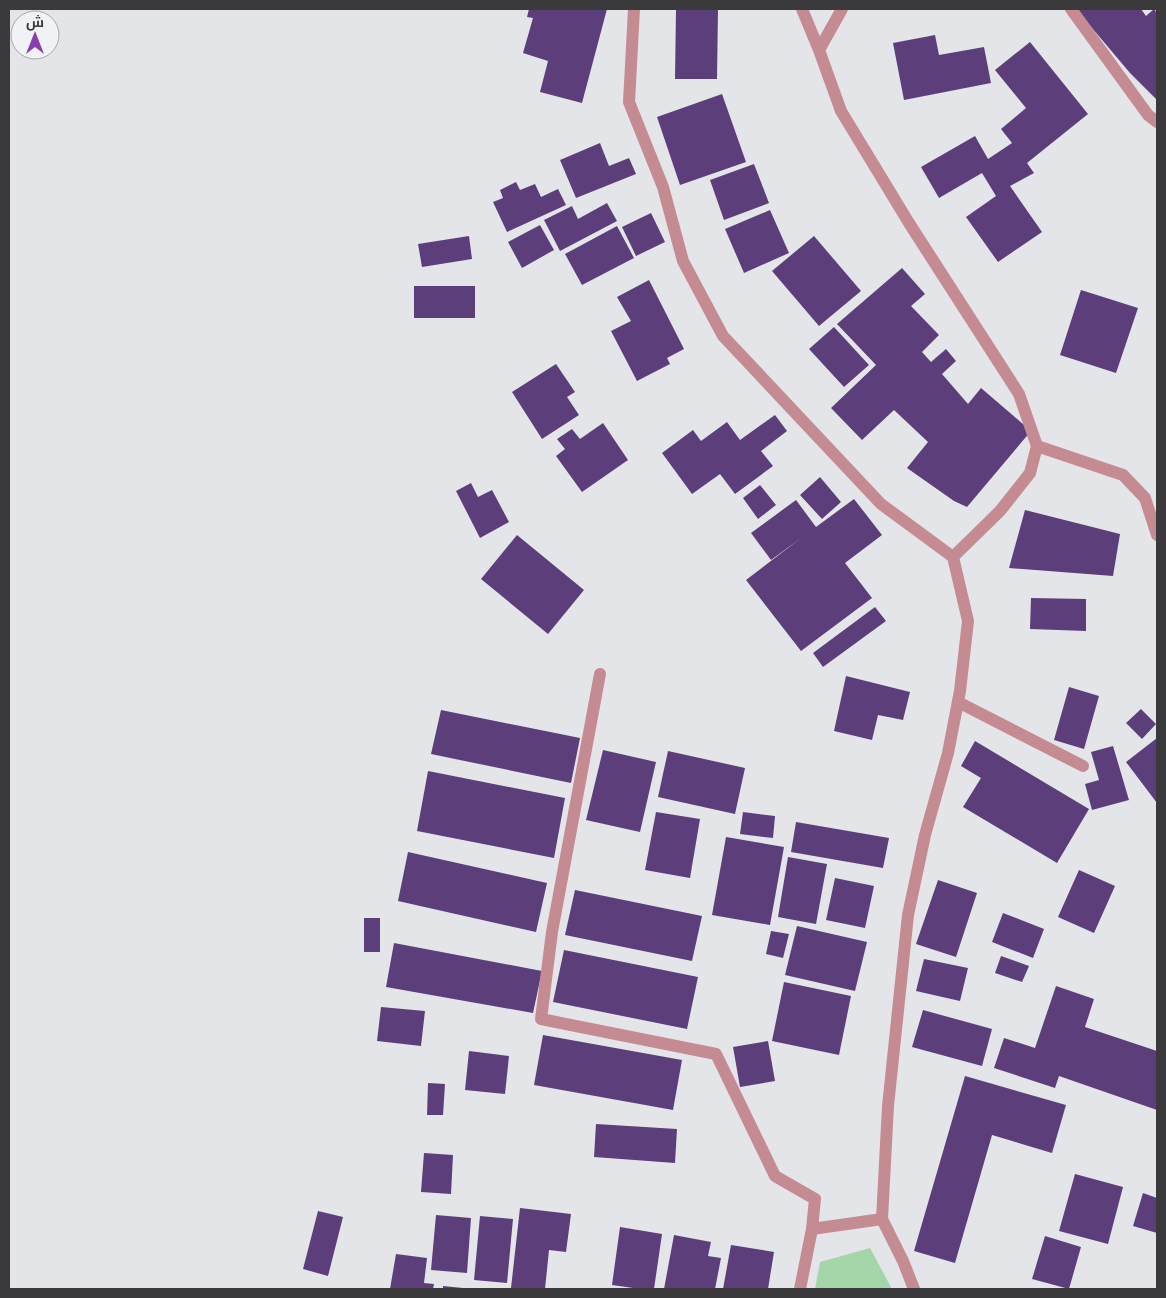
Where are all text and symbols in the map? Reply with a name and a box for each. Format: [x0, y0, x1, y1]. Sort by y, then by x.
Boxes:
north arrow [10, 10, 60, 60]
text: ش [26, 13, 44, 31]

